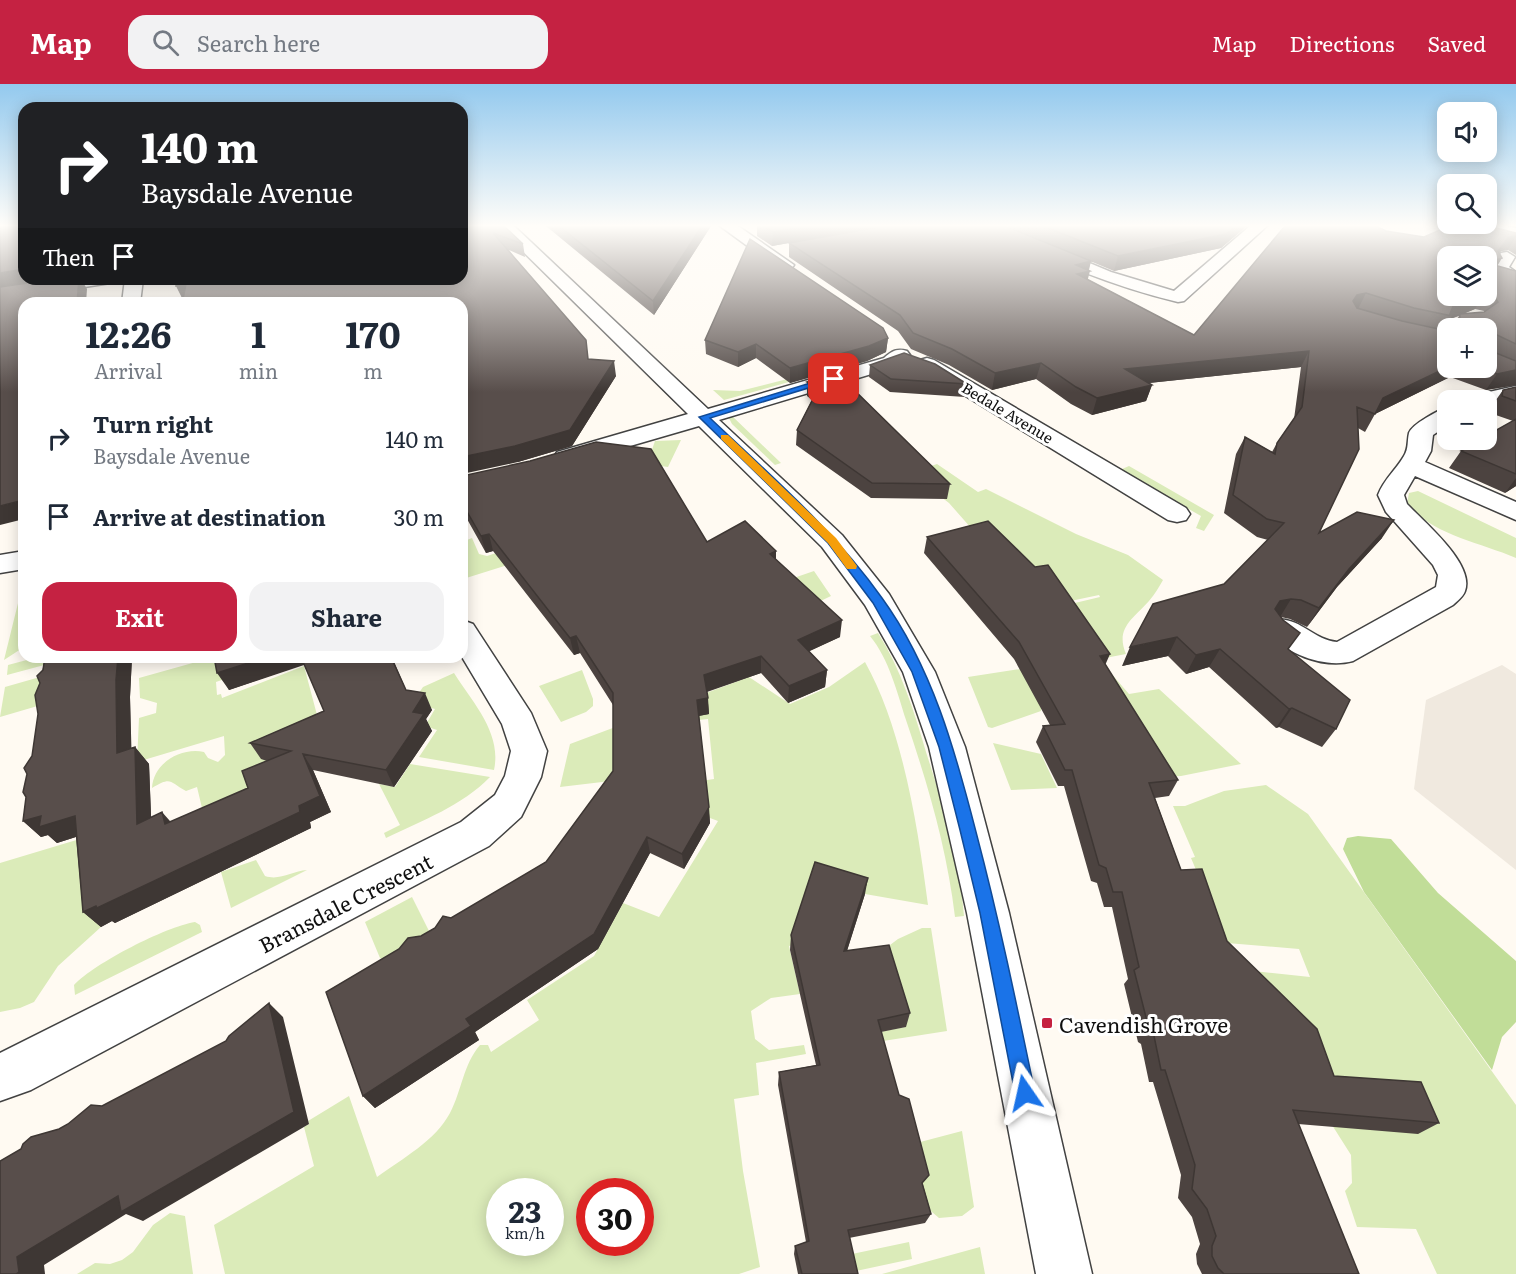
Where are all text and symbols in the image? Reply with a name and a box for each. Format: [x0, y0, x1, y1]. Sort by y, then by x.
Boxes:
search box [128, 15, 548, 69]
text: Map [30, 21, 92, 63]
icon: search [149, 26, 182, 59]
text: Search here [197, 26, 320, 59]
text: Map [1212, 27, 1257, 58]
text: Directions [1290, 27, 1395, 58]
text: Saved [1428, 27, 1486, 58]
map controls [1437, 102, 1497, 450]
button: sound [1437, 102, 1497, 162]
text: 140 m [141, 114, 258, 176]
icon: right [42, 126, 120, 204]
text: Baysdale Avenue [141, 171, 353, 211]
button: search [1437, 174, 1497, 234]
text: Then [42, 240, 95, 273]
icon: arrive [107, 240, 140, 273]
button: layers [1437, 246, 1497, 306]
text: 12:26 [85, 306, 171, 359]
text: 1 [251, 306, 266, 359]
text: 170 [345, 306, 401, 359]
button: + [1437, 318, 1497, 378]
pin [808, 353, 859, 404]
text: Arrival [94, 355, 162, 385]
text: min [239, 355, 278, 385]
text: m [363, 355, 383, 385]
icon: arrive [817, 362, 850, 395]
street label: Bedale Avenue [958, 376, 1058, 449]
button: − [1437, 390, 1497, 450]
text: Turn right [93, 407, 213, 440]
icon: right [42, 422, 75, 455]
text: 140 m [385, 422, 444, 455]
text: Baysdale Avenue [93, 440, 250, 470]
icon: arrive [42, 500, 75, 533]
text: Arrive at destination [93, 500, 326, 533]
text: 30 m [394, 500, 444, 533]
button: Exit [42, 582, 237, 651]
button: Share [249, 582, 444, 651]
street label: Bransdale Crescent [253, 844, 438, 959]
place label: Cavendish Grove [1059, 1008, 1228, 1039]
marker: Cavendish Grove [1040, 1016, 1054, 1030]
position arrow [993, 1061, 1057, 1125]
speed limit sign: 30 [576, 1178, 654, 1256]
text: 23 [509, 1188, 541, 1232]
text: km/h [505, 1221, 545, 1244]

